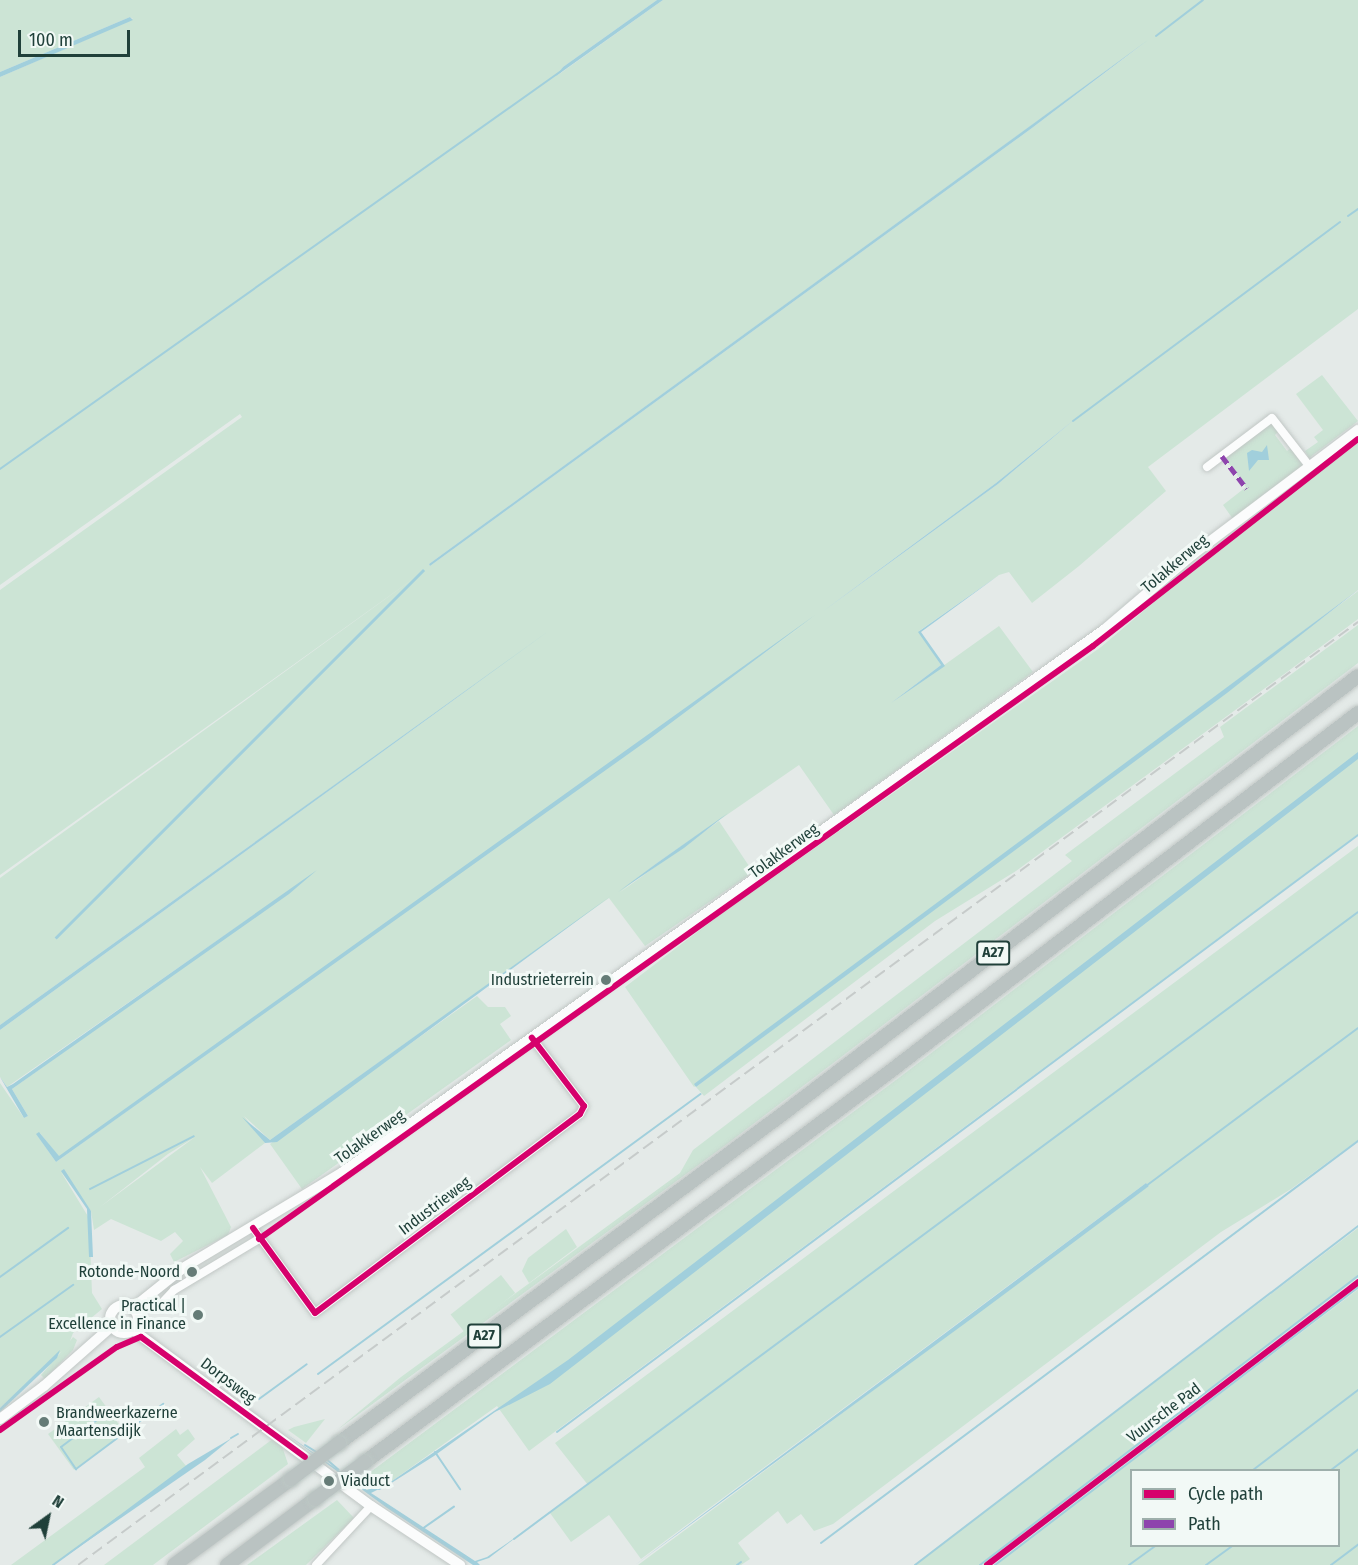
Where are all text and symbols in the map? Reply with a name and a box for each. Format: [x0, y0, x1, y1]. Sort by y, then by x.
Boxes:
scale bar [21, 18, 134, 56]
text: 100 m [29, 29, 73, 51]
street label: Tolakkerweg [1138, 531, 1212, 597]
street label: Tolakkerweg [746, 819, 822, 883]
road number: A27 [975, 941, 1011, 965]
place label: Industrieterrein [491, 970, 594, 990]
marker: Industrieterrein [599, 973, 613, 987]
street label: Tolakkerweg [331, 1106, 409, 1168]
street label: Industrieweg [395, 1173, 475, 1239]
place label: Rotonde-Noord [79, 1262, 180, 1282]
marker: Rotonde-Noord [185, 1265, 199, 1279]
place label: Practical | Excellence in Finance [48, 1296, 186, 1334]
marker: Practical | Excellence in Finance [191, 1308, 205, 1322]
road number: A27 [466, 1324, 502, 1348]
street label: Dorpsweg [196, 1354, 260, 1408]
street label: Vuursche Pad [1123, 1379, 1205, 1447]
place label: Brandweerkazerne Maartensdijk [56, 1403, 178, 1441]
marker: Brandweerkazerne Maartensdijk [37, 1415, 51, 1429]
legend [1130, 1469, 1340, 1547]
place label: Viaduct [341, 1471, 390, 1491]
marker: Viaduct [322, 1474, 336, 1488]
text: Cycle path [1188, 1483, 1263, 1505]
north arrow [18, 1487, 78, 1547]
text: N [49, 1491, 67, 1512]
text: Path [1188, 1513, 1221, 1535]

